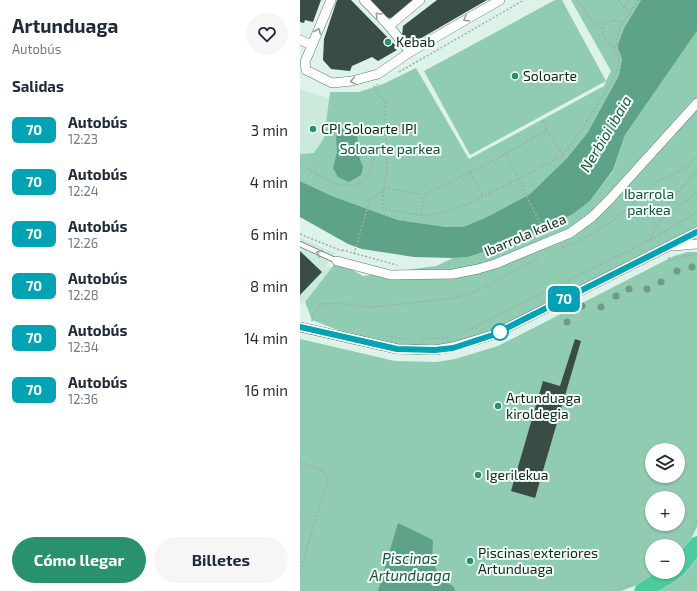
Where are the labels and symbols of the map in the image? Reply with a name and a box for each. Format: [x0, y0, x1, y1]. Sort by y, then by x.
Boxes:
one-way arrow [375, 12, 383, 20]
one-way arrow [463, 15, 470, 22]
one-way arrow [313, 28, 321, 35]
place label: Kebab [396, 33, 435, 50]
marker: Kebab [383, 37, 393, 47]
place label: Soloarte [523, 67, 577, 84]
marker: Soloarte [510, 71, 520, 81]
one-way arrow [350, 76, 356, 84]
water label: Nerbioi ibaia [575, 92, 635, 175]
place label: CPI Soloarte IPI [321, 120, 417, 137]
marker: CPI Soloarte IPI [308, 124, 318, 134]
park label: Soloarte parkea [340, 140, 440, 157]
park label: Ibarrola parkea [624, 185, 674, 218]
street label: Ibarrola kalea [481, 210, 568, 259]
one-way arrow [315, 249, 322, 257]
line badge: 70 [546, 286, 582, 312]
unlabelled marker [491, 323, 509, 341]
place label: Artunduaga kiroldegia [506, 389, 581, 422]
marker: Artunduaga kiroldegia [493, 401, 503, 411]
place label: Igerilekua [486, 466, 549, 483]
marker: Igerilekua [473, 470, 483, 480]
place label: Piscinas exteriores Artunduaga [478, 544, 598, 577]
water label: Piscinas Artunduaga [369, 549, 451, 584]
marker: Piscinas exteriores Artunduaga [465, 556, 475, 566]

